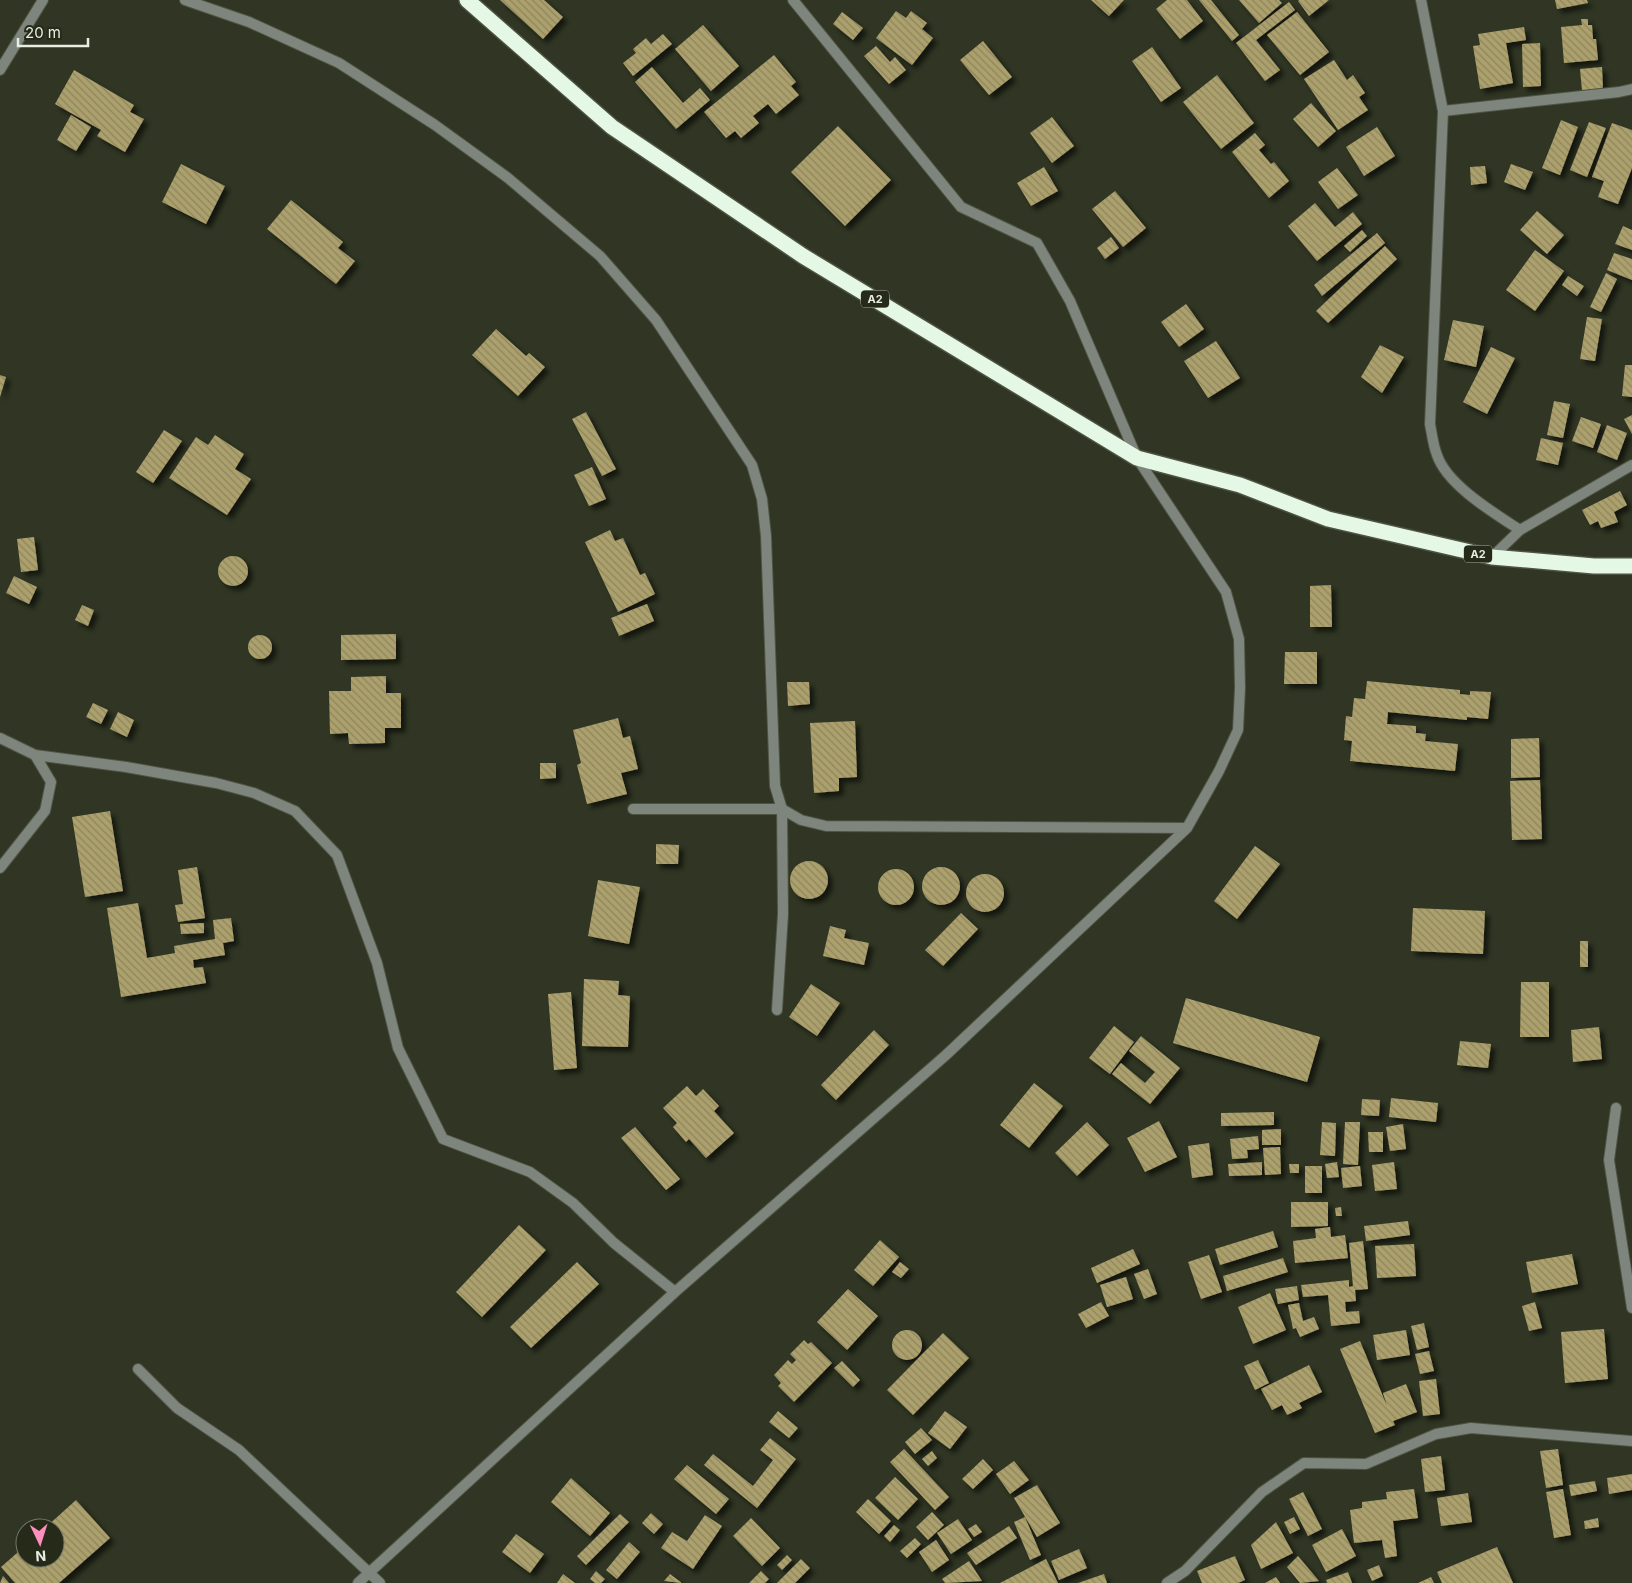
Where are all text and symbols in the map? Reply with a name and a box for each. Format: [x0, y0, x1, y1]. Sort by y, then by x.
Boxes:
scale bar [18, 15, 88, 47]
text: 20 m [25, 23, 61, 42]
road number: A2 [861, 290, 889, 308]
road number: A2 [1464, 546, 1492, 562]
north arrow [15, 1518, 65, 1568]
text: N [35, 1548, 47, 1565]

